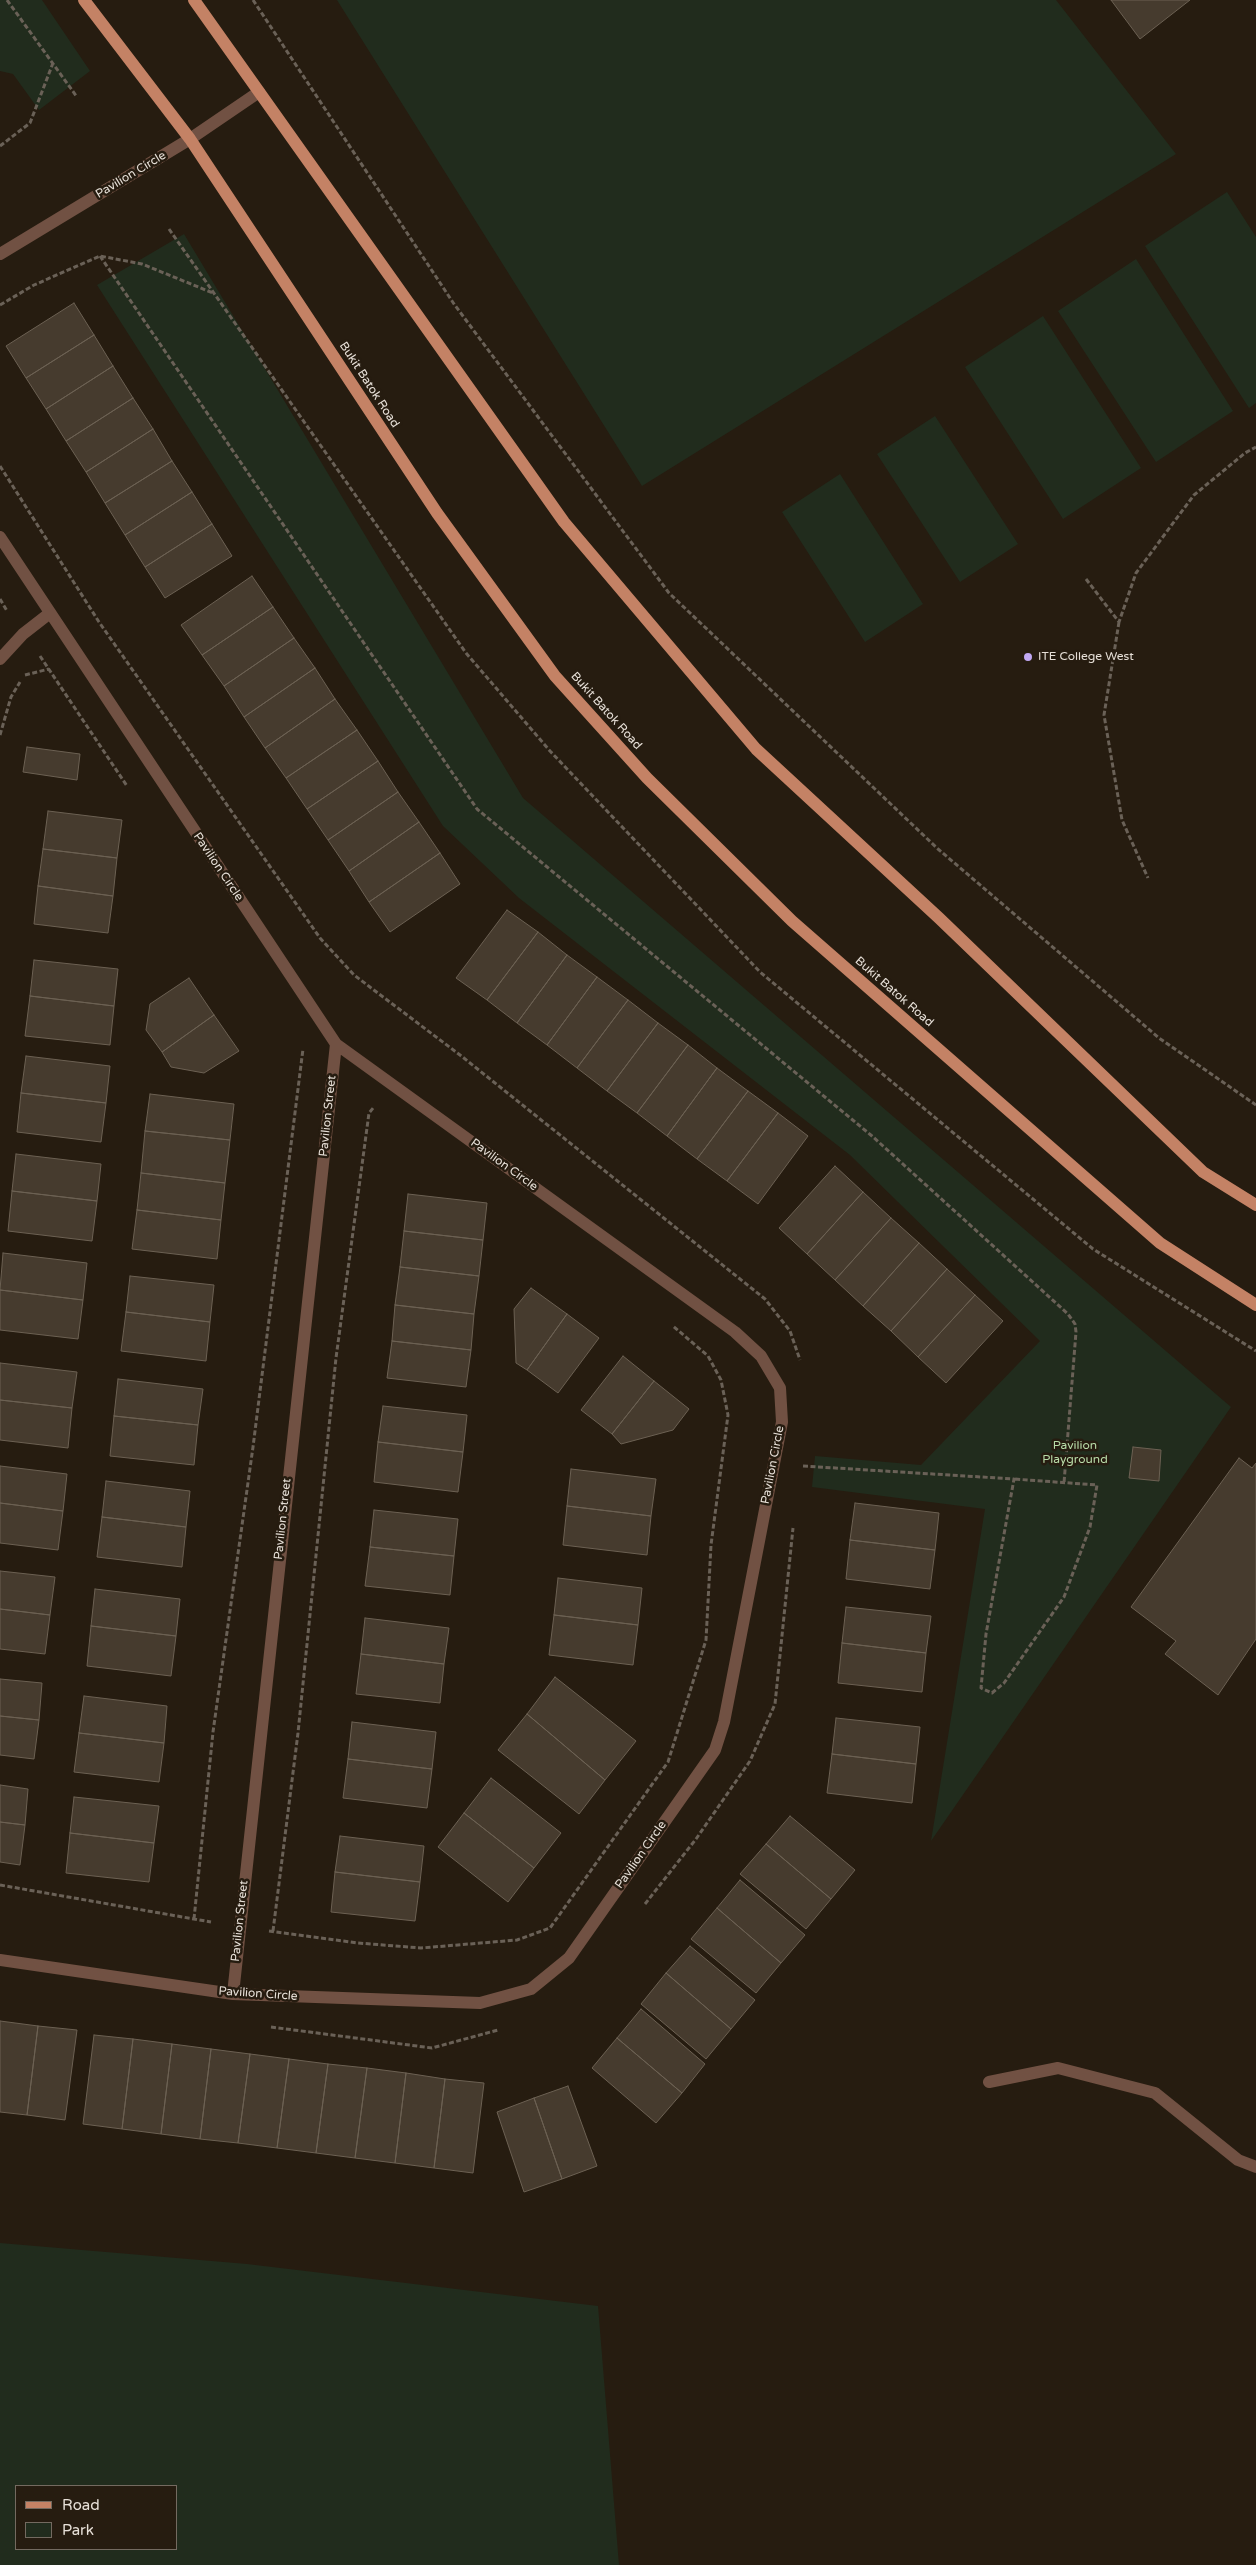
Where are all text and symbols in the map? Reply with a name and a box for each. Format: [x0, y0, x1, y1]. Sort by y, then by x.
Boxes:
street label: Pavilion Circle [93, 148, 169, 202]
street label: Bukit Batok Road [336, 339, 402, 431]
place label: ITE College West [1038, 650, 1134, 664]
marker: ITE College West [1022, 651, 1034, 663]
street label: Bukit Batok Road [567, 669, 645, 753]
street label: Pavilion Circle [190, 830, 246, 904]
street label: Bukit Batok Road [852, 954, 936, 1030]
street label: Pavilion Street [317, 1075, 339, 1157]
street label: Pavilion Circle [468, 1136, 540, 1194]
street label: Pavilion Circle [758, 1425, 788, 1505]
park label: Pavilion Playground [1042, 1439, 1108, 1467]
street label: Pavilion Street [272, 1478, 294, 1560]
street label: Pavilion Circle [612, 1818, 670, 1892]
street label: Pavilion Street [229, 1880, 251, 1962]
street label: Pavilion Circle [218, 1984, 298, 2004]
legend [15, 2485, 178, 2550]
text: Road [62, 2496, 100, 2514]
text: Park [62, 2521, 94, 2539]

